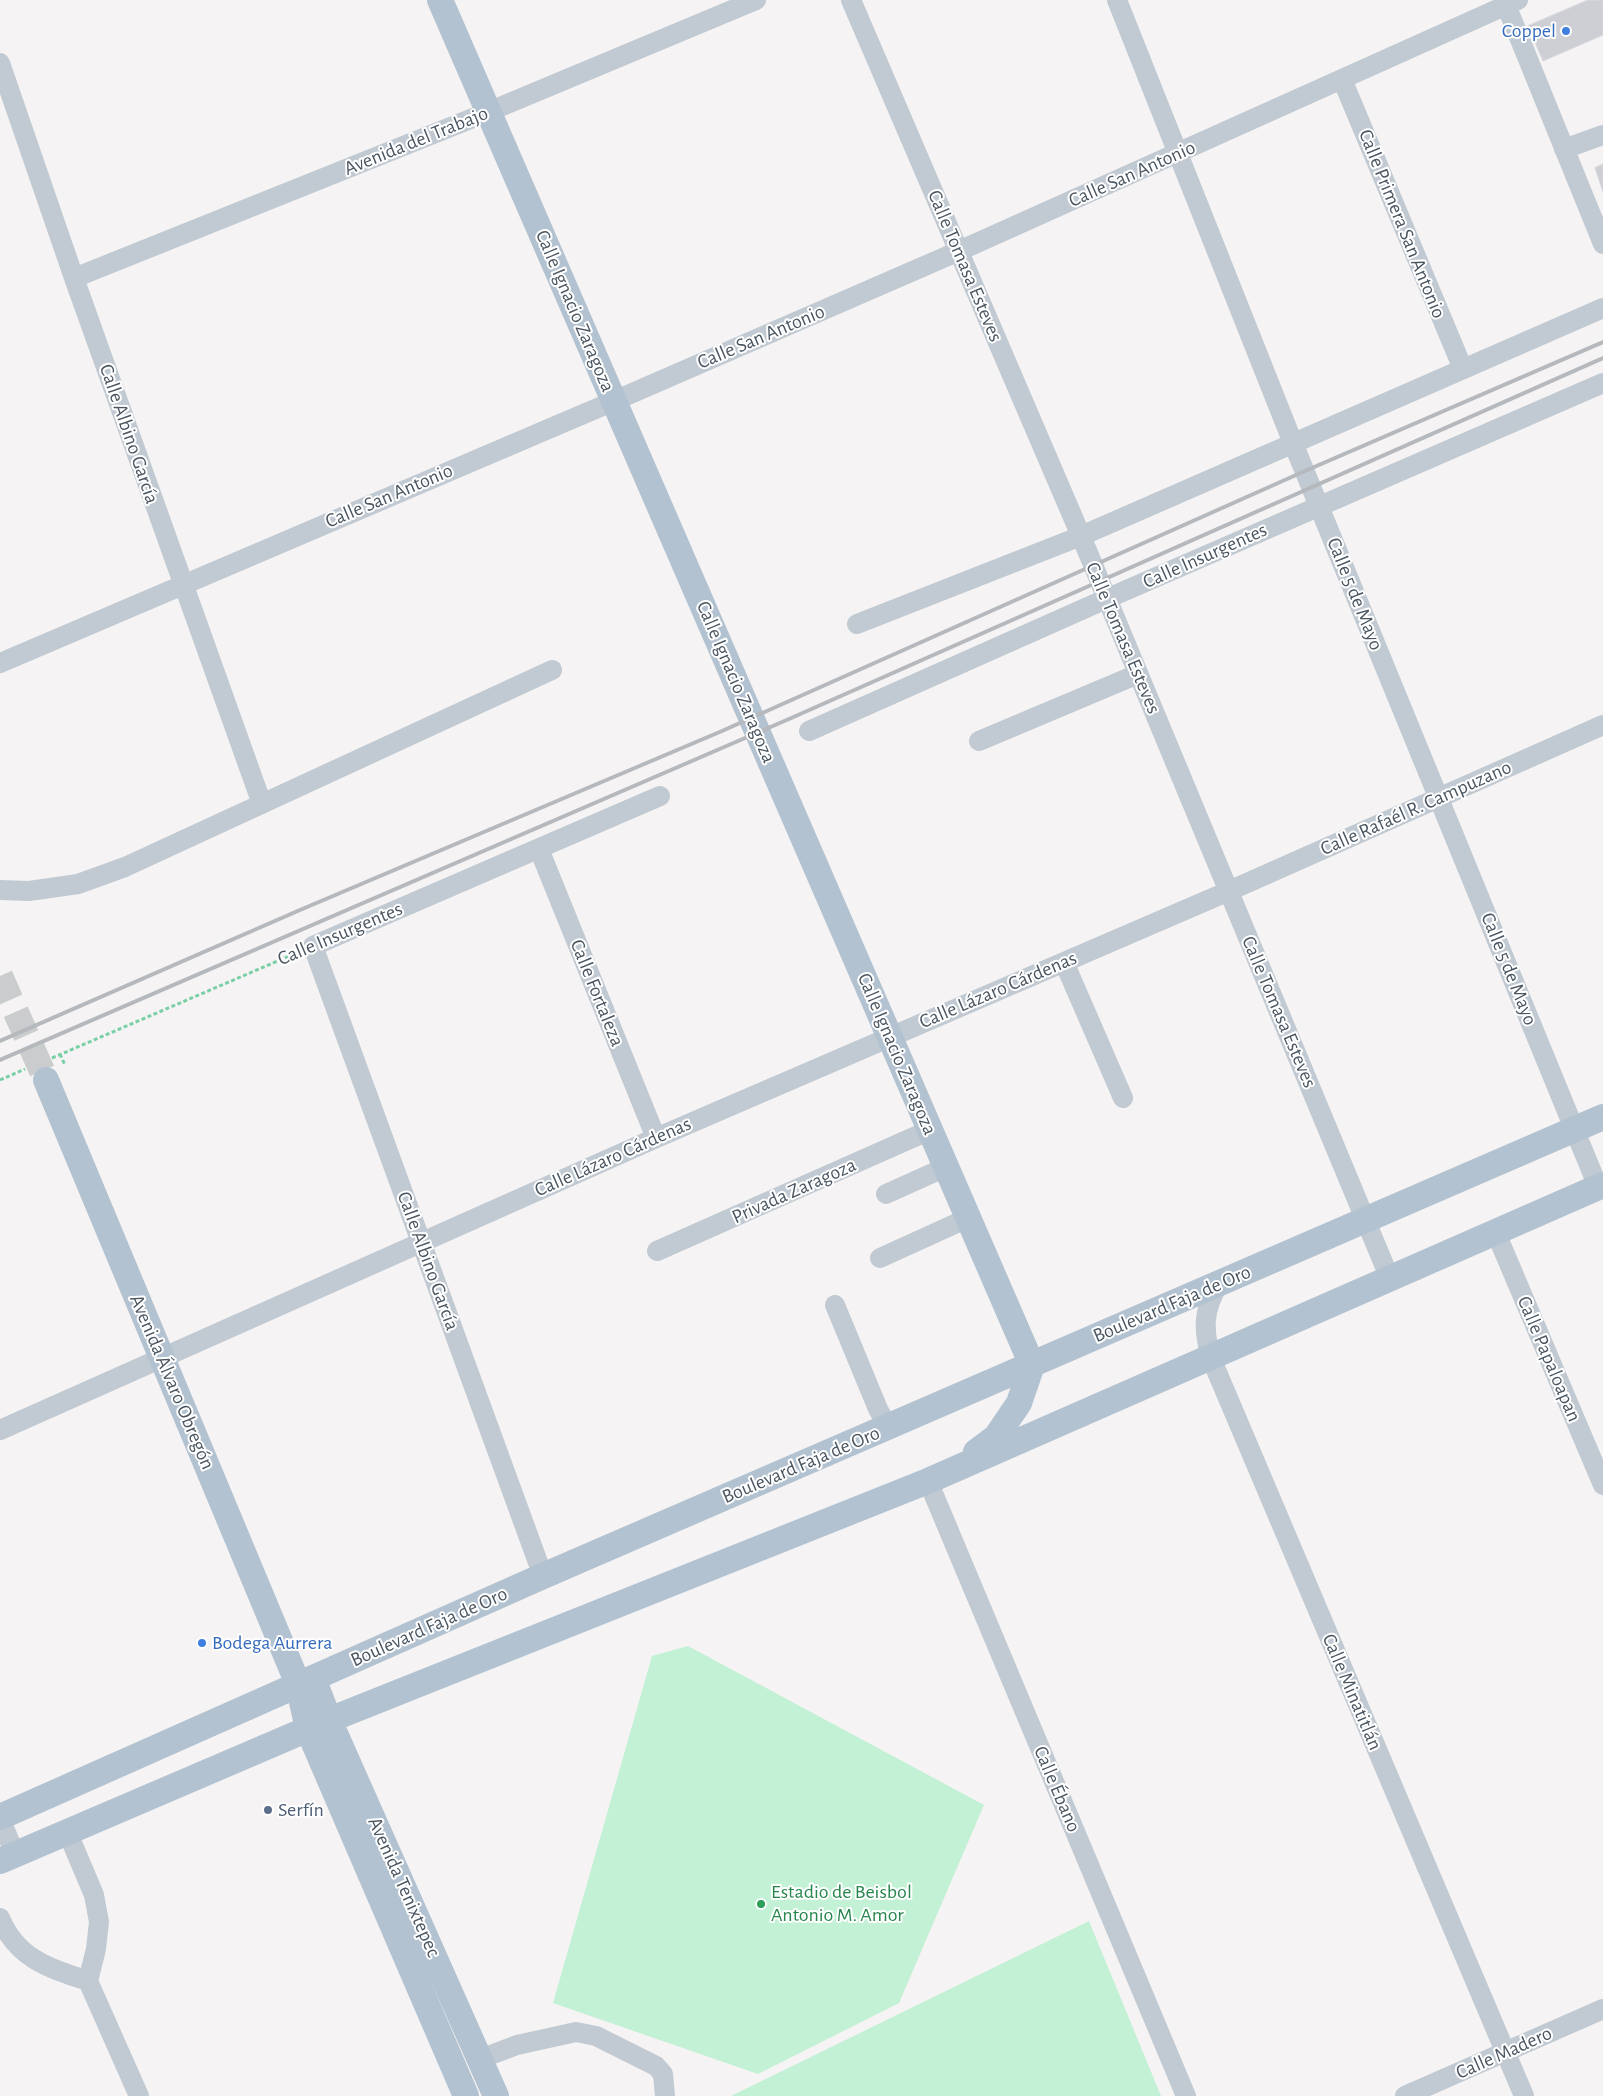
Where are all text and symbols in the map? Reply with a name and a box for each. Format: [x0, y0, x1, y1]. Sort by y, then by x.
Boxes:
place label: Coppel [1502, 19, 1556, 43]
marker: Coppel [1560, 25, 1572, 37]
street label: Avenida del Trabajo [341, 101, 491, 181]
street label: Calle Primera San Antonio [1353, 126, 1451, 322]
street label: Calle San Antonio [1065, 135, 1199, 213]
street label: Calle Tomasa Esteves [922, 187, 1008, 345]
street label: Calle Ignacio Zaragoza [530, 226, 620, 396]
street label: Calle San Antonio [694, 299, 828, 375]
street label: Calle Albino García [94, 361, 164, 507]
street label: Calle San Antonio [322, 458, 456, 534]
street label: Calle Insurgentes [1139, 518, 1271, 594]
street label: Calle 5 de Mayo [1322, 534, 1388, 654]
street label: Calle Tomasa Esteves [1080, 559, 1166, 717]
street label: Calle Ignacio Zaragoza [691, 597, 781, 767]
street label: Calle Rafaél R. Campuzano [1317, 755, 1515, 861]
street label: Calle Insurgentes [274, 897, 406, 971]
street label: Calle 5 de Mayo [1476, 909, 1542, 1029]
street label: Calle Tomasa Esteves [1236, 933, 1322, 1091]
street label: Calle Fortaleza [565, 936, 629, 1050]
street label: Calle Lázaro Cárdenas [916, 946, 1080, 1034]
street label: Calle Ignacio Zaragoza [852, 969, 942, 1139]
street label: Calle Lázaro Cárdenas [531, 1112, 695, 1202]
street label: Privada Zaragoza [728, 1153, 860, 1229]
street label: Calle Albino García [392, 1188, 464, 1334]
street label: Boulevard Faja de Oro [1090, 1260, 1254, 1348]
street label: Avenida Álvaro Obregón [124, 1291, 220, 1473]
street label: Calle Papaloapan [1512, 1293, 1586, 1425]
street label: Boulevard Faja de Oro [719, 1421, 883, 1509]
street label: Boulevard Faja de Oro [347, 1582, 511, 1672]
street label: Calle Minatitlán [1317, 1630, 1387, 1754]
place label: Bodega Aurrera [212, 1631, 333, 1655]
marker: Bodega Aurrera [196, 1637, 208, 1649]
street label: Calle Ébano [1028, 1742, 1086, 1836]
place label: Serfín [278, 1798, 324, 1822]
marker: Serfín [262, 1804, 274, 1816]
street label: Avenida Tenixtepec [362, 1813, 446, 1961]
place label: Estadio de Beisbol Antonio M. Amor [771, 1880, 912, 1927]
marker: Estadio de Beisbol Antonio M. Amor [755, 1898, 767, 1910]
street label: Calle Madero [1452, 2021, 1556, 2085]

